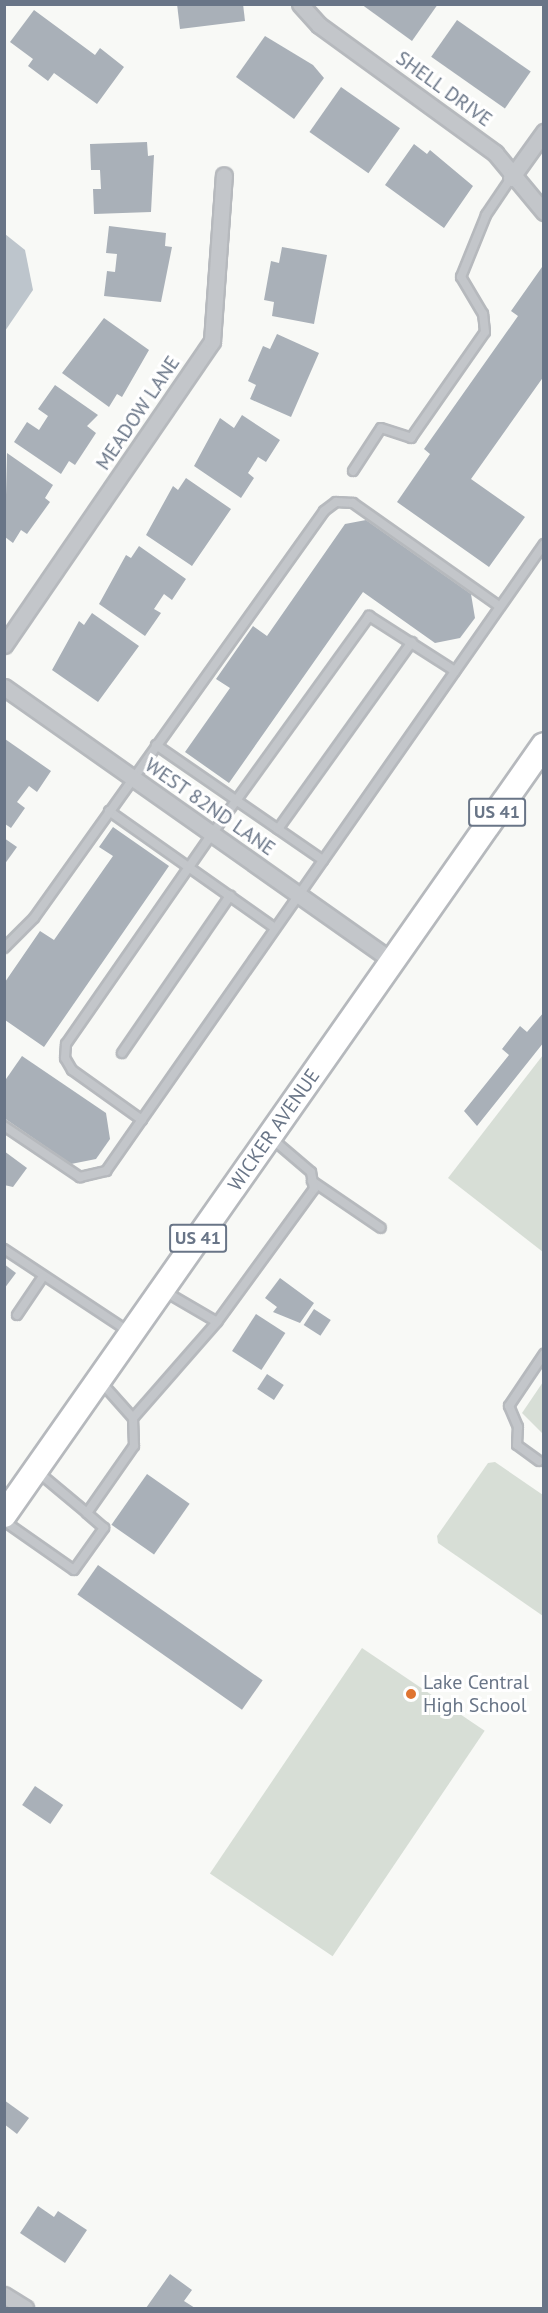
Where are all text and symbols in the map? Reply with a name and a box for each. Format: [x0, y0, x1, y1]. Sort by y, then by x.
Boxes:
street label: SHELL DRIVE [391, 46, 497, 132]
street label: MEADOW LANE [91, 351, 185, 475]
street label: WEST 82ND LANE [140, 753, 280, 861]
road number: US 41 [467, 797, 527, 827]
street label: WICKER AVENUE [223, 1064, 325, 1196]
road number: US 41 [168, 1223, 228, 1253]
place label: Lake Central High School [423, 1670, 529, 1717]
marker: Lake Central High School [404, 1687, 418, 1701]

